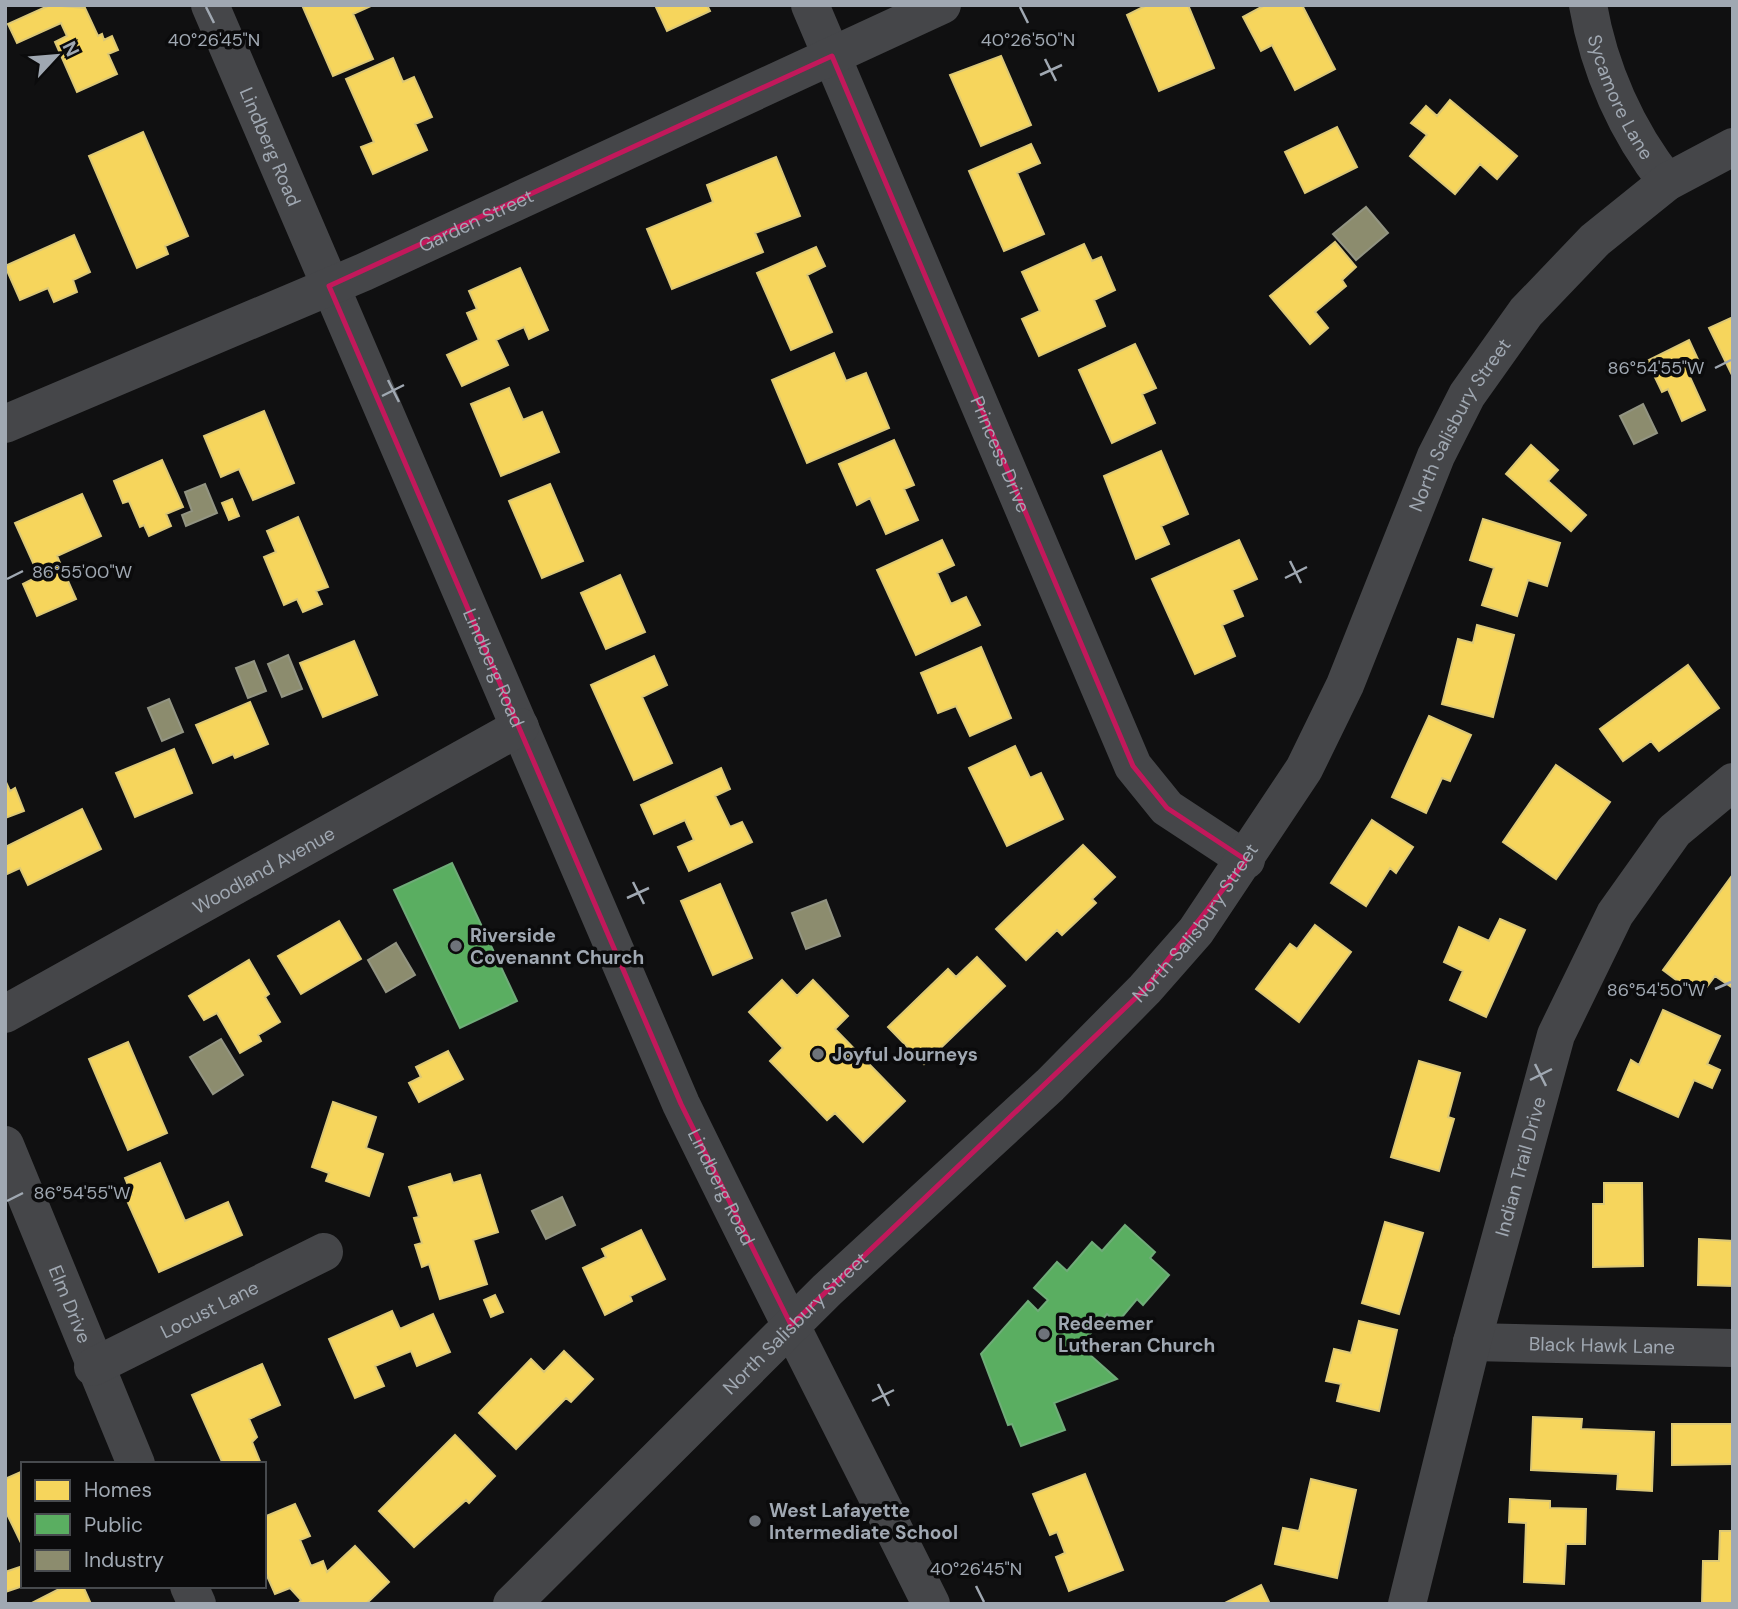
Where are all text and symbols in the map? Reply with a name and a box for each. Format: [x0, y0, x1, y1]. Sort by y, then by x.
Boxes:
north arrow [21, 21, 91, 91]
text: 40°26'45"N [168, 28, 260, 52]
text: 40°26'50"N [981, 28, 1075, 52]
street label: Sycamore Lane [1582, 32, 1659, 164]
text: N [57, 37, 85, 60]
street label: Lindberg Road [234, 83, 307, 210]
street label: Garden Street [414, 183, 537, 258]
street label: North Salisbury Street [1403, 333, 1516, 515]
text: 86°54'55"W [1608, 356, 1704, 380]
street label: Princess Drive [965, 392, 1036, 516]
text: 86°55'00"W [32, 560, 132, 584]
street label: Lindberg Road [458, 604, 530, 731]
street label: Woodland Avenue [188, 820, 339, 920]
street label: North Salisbury Street [1126, 838, 1264, 1008]
place label: Riverside Covenannt Church [470, 923, 644, 970]
marker: Riverside Covenannt Church [448, 938, 464, 954]
text: 86°54'50"W [1607, 978, 1705, 1002]
place label: Joyful Journeys [832, 1042, 978, 1067]
marker: Joyful Journeys [810, 1046, 826, 1062]
street label: Indian Trail Drive [1489, 1094, 1551, 1239]
street label: Lindberg Road [682, 1124, 761, 1249]
text: 86°54'55"W [34, 1181, 130, 1205]
street label: North Salisbury Street [717, 1246, 873, 1400]
street label: Elm Drive [43, 1261, 97, 1347]
street label: Locust Lane [156, 1274, 263, 1344]
place label: Redeemer Lutheran Church [1058, 1311, 1215, 1358]
marker: Redeemer Lutheran Church [1036, 1326, 1052, 1342]
street label: Black Hawk Lane [1529, 1331, 1675, 1359]
legend [21, 1462, 266, 1588]
text: Homes [84, 1476, 152, 1504]
place label: West Lafayette Intermediate School [769, 1498, 958, 1545]
text: Public [84, 1511, 143, 1539]
marker: West Lafayette Intermediate School [747, 1513, 763, 1529]
text: Industry [84, 1546, 164, 1574]
text: 40°26'45"N [930, 1557, 1022, 1581]

